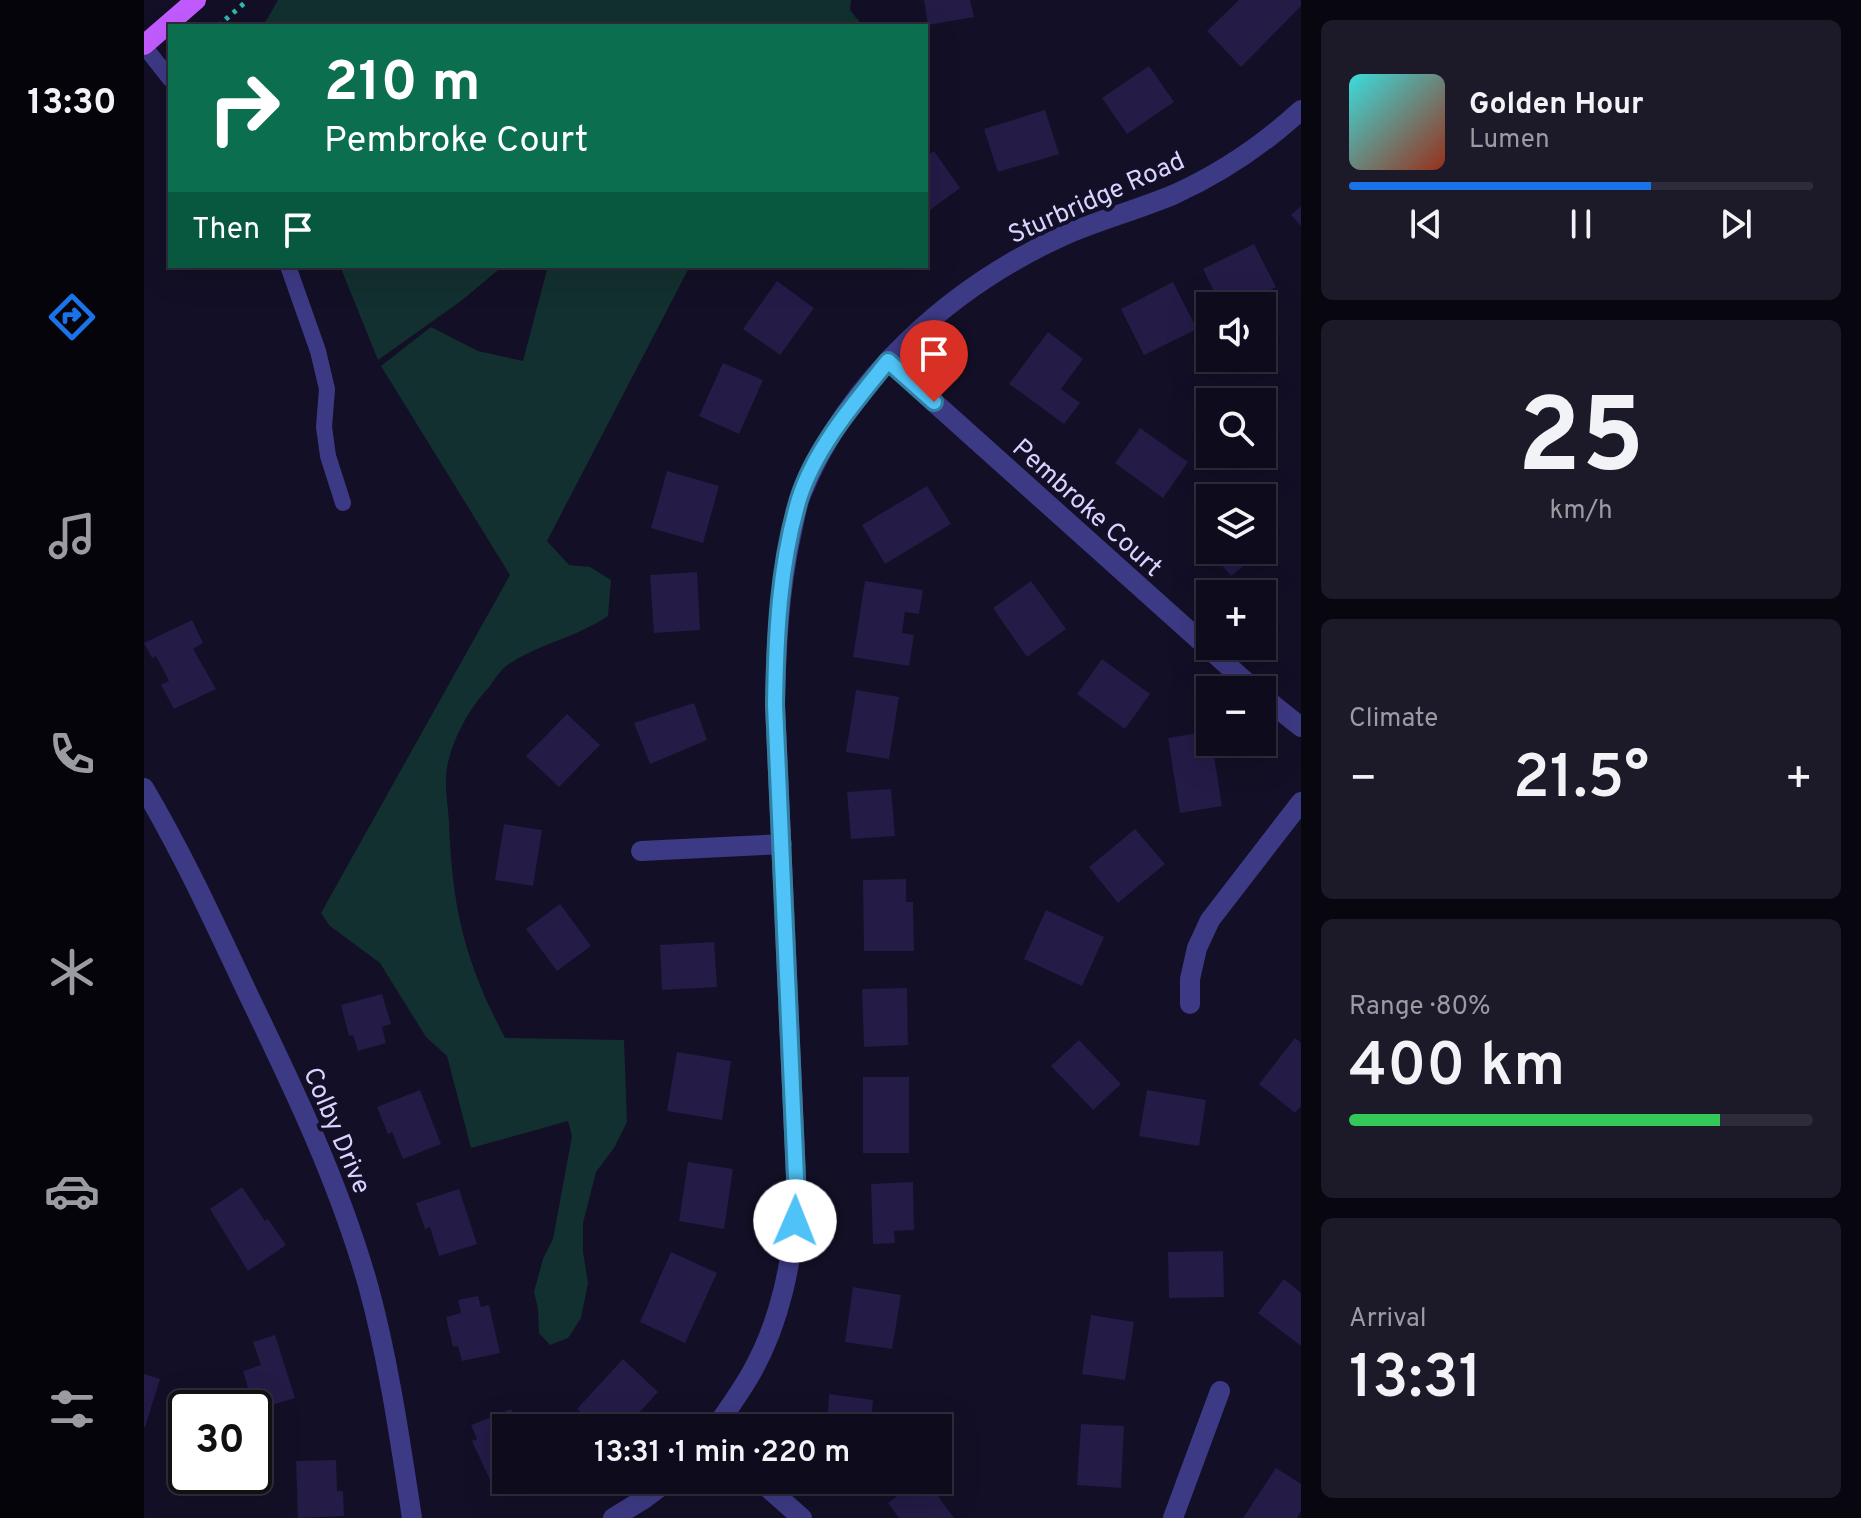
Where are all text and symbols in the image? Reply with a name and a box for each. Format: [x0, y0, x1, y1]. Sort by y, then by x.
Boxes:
text: 210 m [324, 50, 481, 120]
icon: right [192, 56, 296, 160]
text: 13:30 [27, 81, 117, 127]
text: Golden Hour [1469, 87, 1643, 124]
text: Pembroke Court [324, 119, 588, 165]
text: Lumen [1469, 124, 1550, 157]
street label: Sturbridge Road [1004, 146, 1190, 253]
icon: previous [1404, 202, 1448, 246]
icon: pause [1559, 202, 1603, 246]
icon: next [1714, 202, 1758, 246]
icon: arrive [276, 208, 320, 252]
text: Then [192, 212, 260, 249]
icon: directions [44, 289, 100, 345]
map controls [1196, 292, 1276, 756]
button: sound [1196, 292, 1276, 372]
pin [900, 320, 968, 402]
icon: arrive [912, 332, 956, 376]
text: 25 [1517, 377, 1645, 509]
button: search [1196, 388, 1276, 468]
street label: Pembroke Court [1004, 433, 1168, 585]
button: layers [1196, 484, 1276, 564]
text: km/h [1549, 495, 1613, 528]
icon: music [44, 508, 100, 564]
button: + [1196, 580, 1276, 660]
button: − [1196, 676, 1276, 756]
text: Climate [1349, 703, 1438, 736]
icon: phone [44, 726, 100, 782]
text: 21.5° [1513, 743, 1649, 819]
text: − [1349, 753, 1377, 809]
text: + [1785, 753, 1813, 809]
icon: climate [44, 944, 100, 1000]
text: Range · 80% [1349, 991, 1491, 1024]
text: 400 km [1349, 1031, 1565, 1107]
street label: Colby Drive [294, 1063, 377, 1199]
icon: car [44, 1163, 100, 1219]
position arrow [753, 1179, 837, 1263]
text: Arrival [1349, 1303, 1427, 1336]
text: 13:31 [1349, 1343, 1482, 1419]
icon: filters [44, 1381, 100, 1437]
speed limit sign: 30 [168, 1390, 272, 1494]
text: 13:31 · 1 min · 220 m [594, 1435, 850, 1472]

